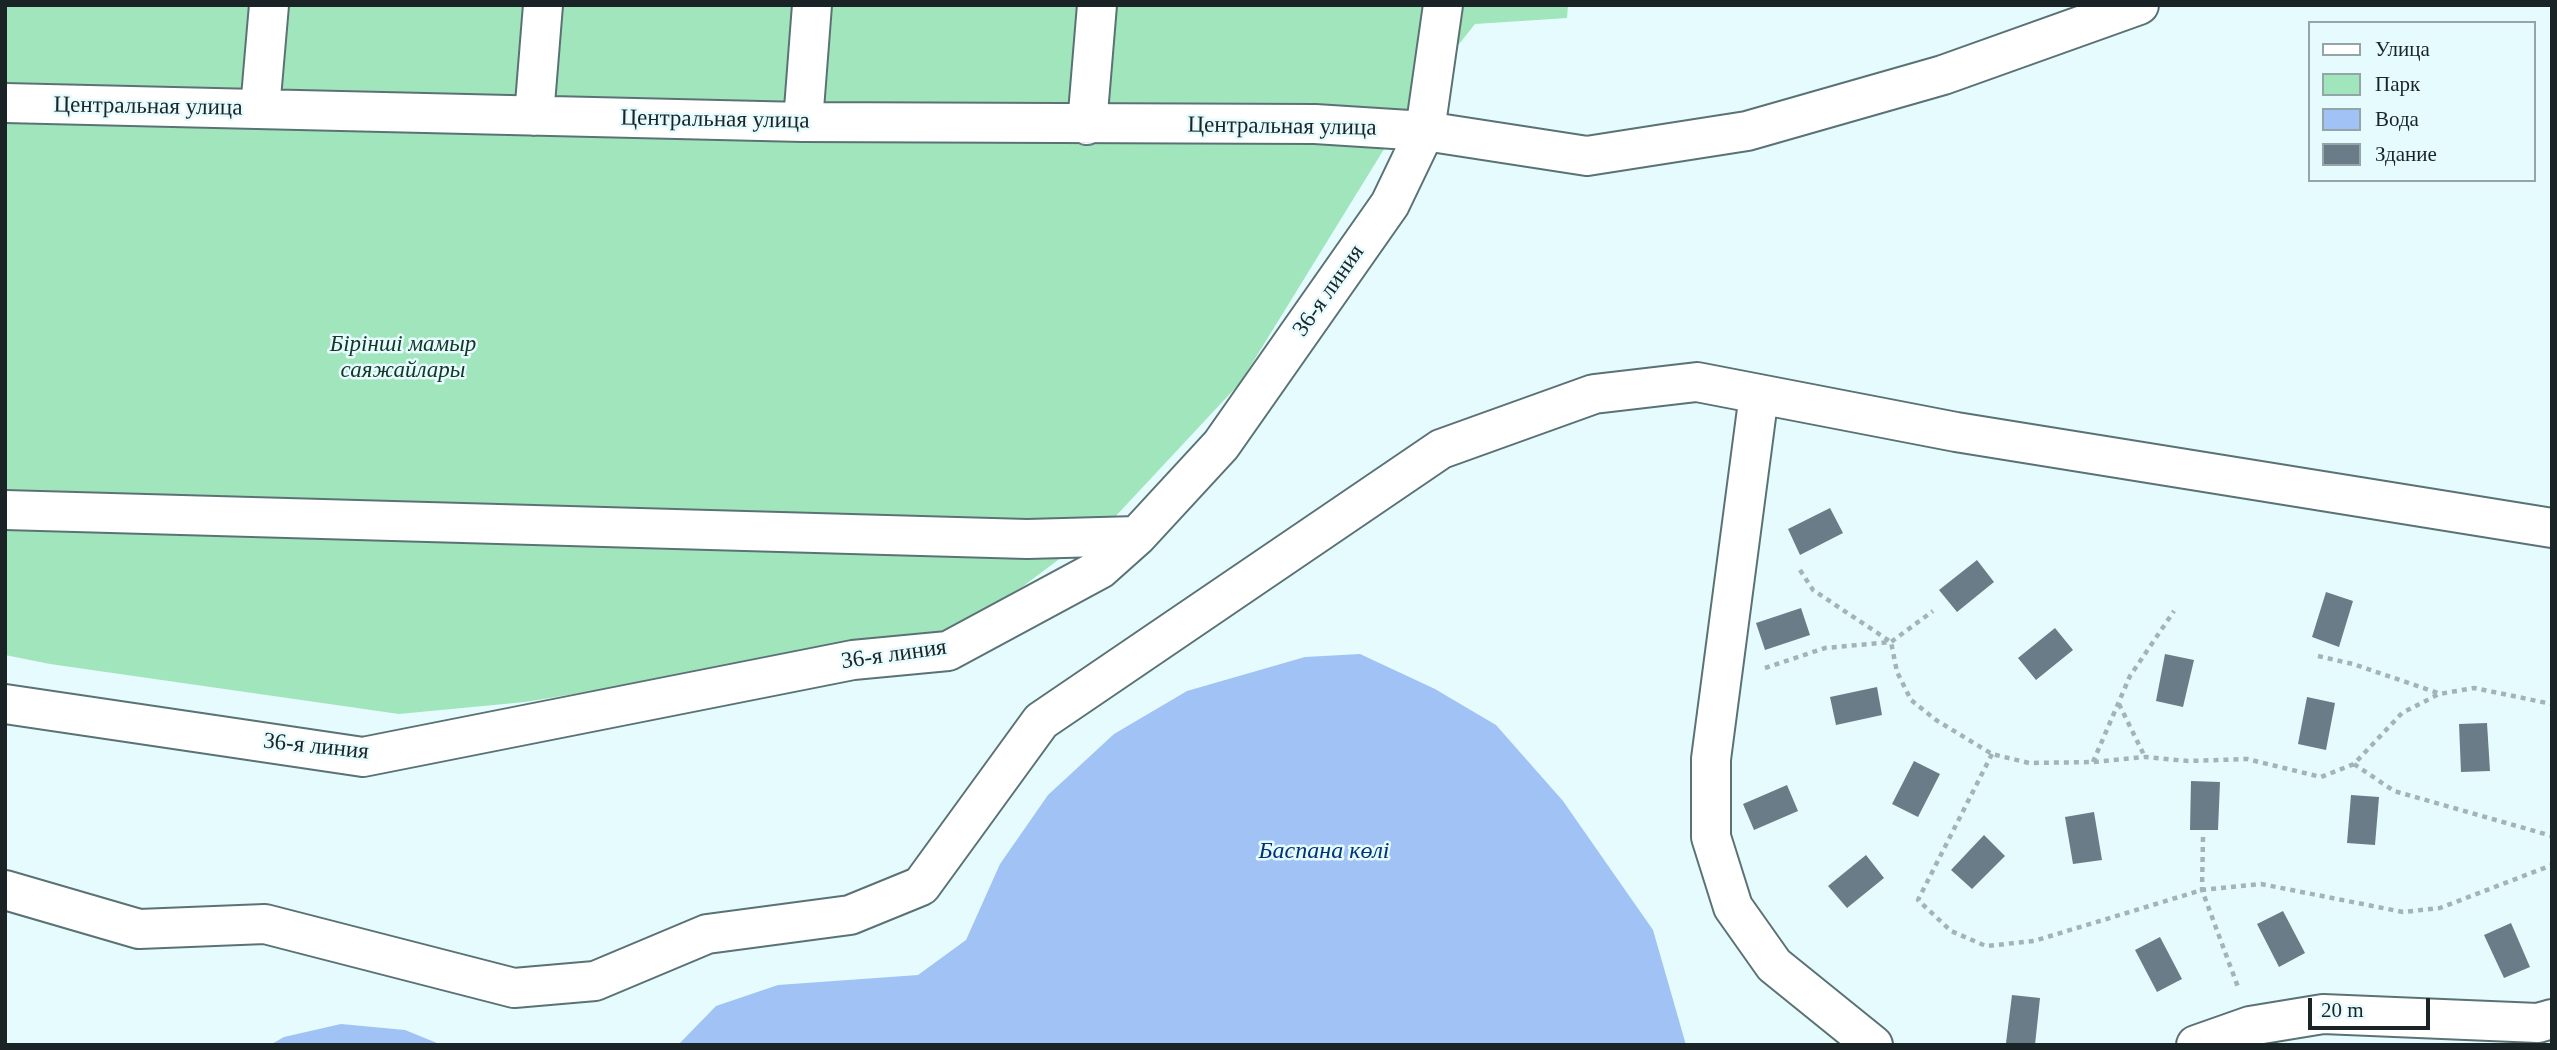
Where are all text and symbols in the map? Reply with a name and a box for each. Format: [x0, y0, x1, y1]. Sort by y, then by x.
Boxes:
legend [2308, 21, 2536, 182]
text: Улица [2375, 37, 2430, 61]
text: Парк [2375, 72, 2420, 96]
street label: Центральная улица [53, 92, 243, 122]
street label: Центральная улица [620, 105, 810, 135]
text: Вода [2375, 107, 2419, 131]
street label: Центральная улица [1187, 112, 1377, 142]
text: Здание [2375, 142, 2437, 166]
street label: 36-я линия [1287, 240, 1371, 342]
park label: Бірінші мамыр саяжайлары [330, 331, 476, 385]
street label: 36-я линия [840, 634, 948, 676]
street label: 36-я линия [262, 728, 370, 766]
water label: Баспана көлі [1258, 838, 1390, 866]
scale bar [2312, 984, 2434, 1028]
text: 20 m [2321, 998, 2364, 1022]

